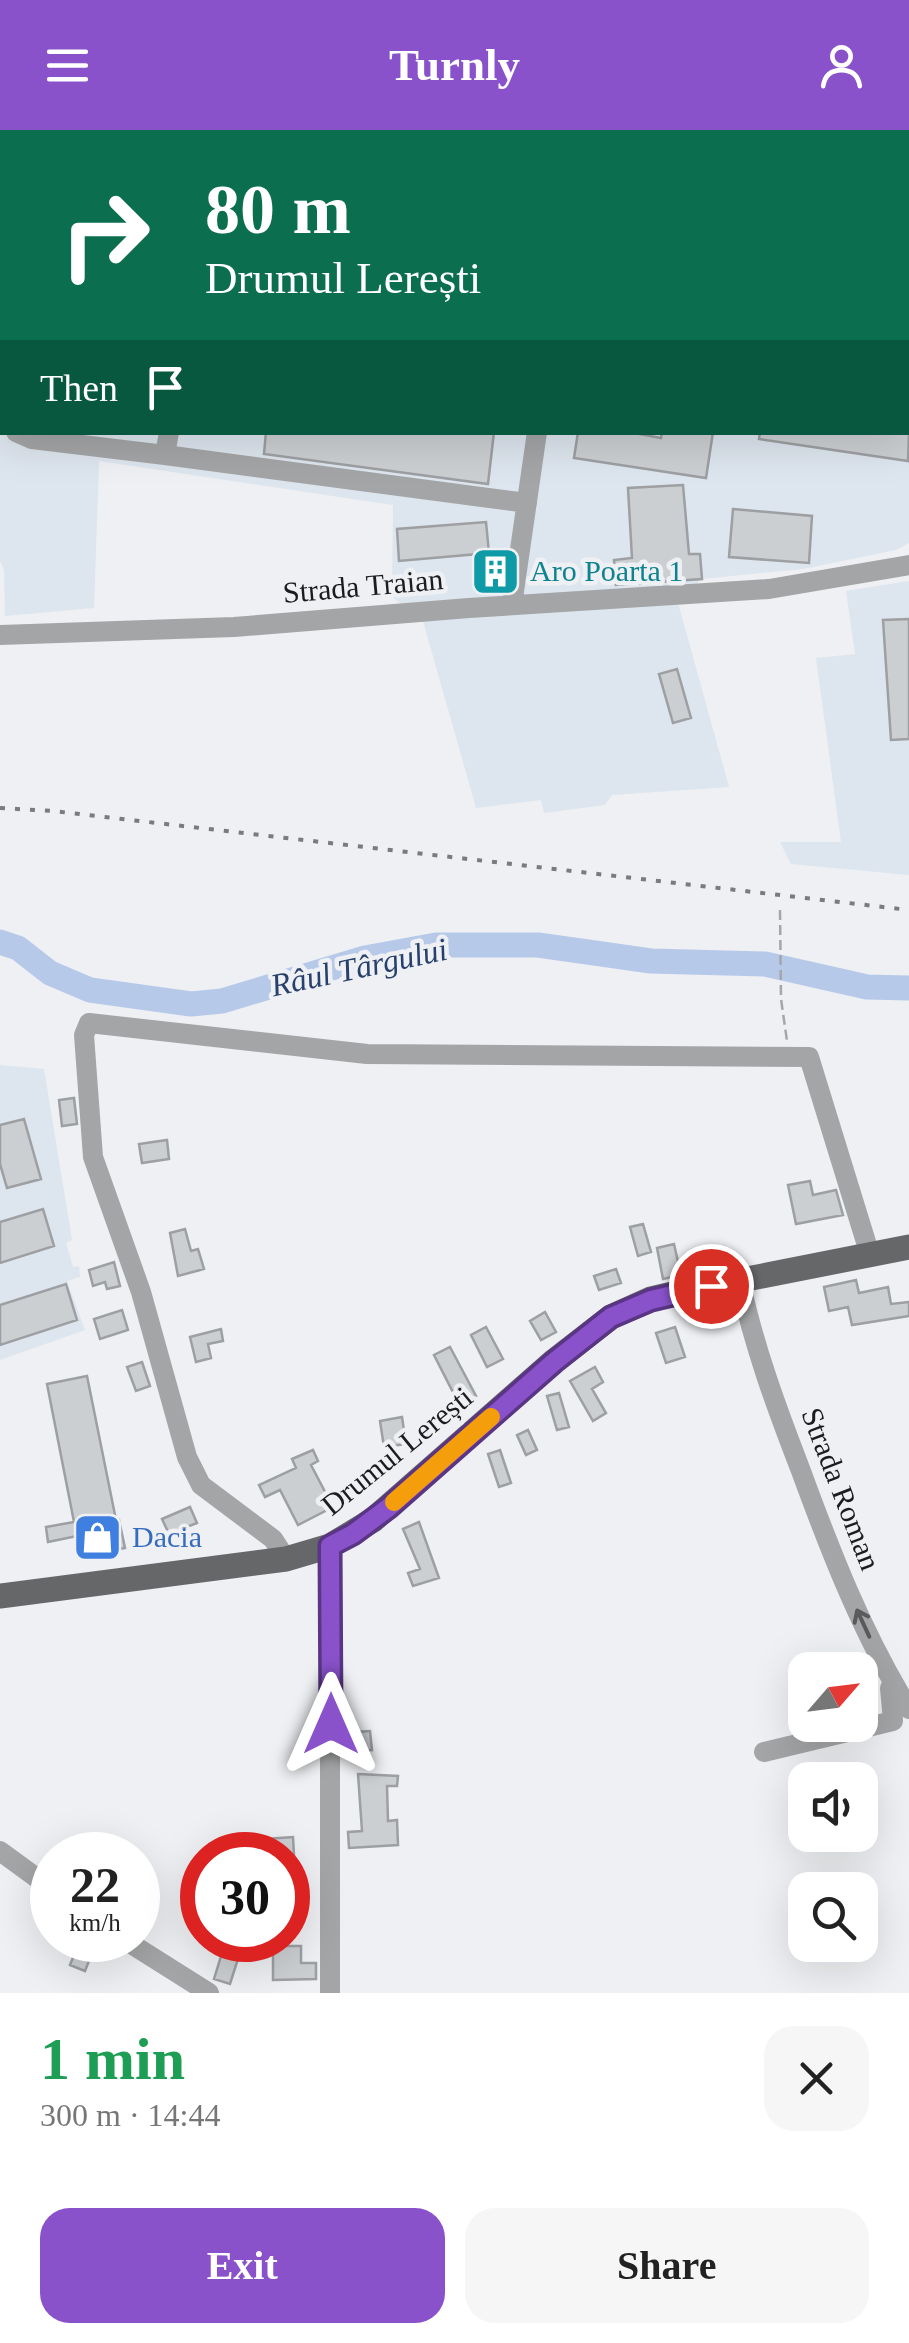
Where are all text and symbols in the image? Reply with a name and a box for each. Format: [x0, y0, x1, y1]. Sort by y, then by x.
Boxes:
icon: menu [40, 38, 95, 93]
icon: person [814, 38, 869, 93]
text: Turnly [389, 40, 520, 90]
icon: right [40, 170, 170, 300]
text: 80 m [205, 171, 351, 248]
text: Drumul Lerești [205, 253, 481, 303]
icon: arrive [138, 360, 193, 415]
text: Then [40, 367, 118, 409]
building icon: Aro Poarta 1 [469, 545, 521, 597]
place label: Aro Poarta 1 [530, 554, 683, 587]
street label: Strada Traian [281, 562, 445, 609]
water label: Râul Târgului [267, 931, 450, 1003]
pin [669, 1244, 754, 1329]
icon: arrive [684, 1259, 739, 1314]
street label: Drumul Lerești [315, 1380, 479, 1521]
street label: Strada Roman [795, 1403, 887, 1574]
shop icon: Dacia [71, 1511, 123, 1563]
place label: Dacia [132, 1520, 202, 1553]
one-way arrow [853, 1609, 872, 1639]
north arrow [788, 1652, 878, 1742]
map controls [788, 1652, 878, 1962]
position arrow [279, 1672, 383, 1776]
button: sound [788, 1762, 878, 1852]
speed limit sign: 30 [180, 1832, 310, 1962]
text: 22 [70, 1857, 120, 1913]
button: search [788, 1872, 878, 1962]
text: km/h [69, 1909, 121, 1936]
text: 1 min [40, 2026, 185, 2092]
button: close [764, 2026, 869, 2131]
text: 300 m · 14:44 [40, 2097, 220, 2133]
button: Exit [40, 2208, 445, 2323]
button: Share [465, 2208, 869, 2323]

